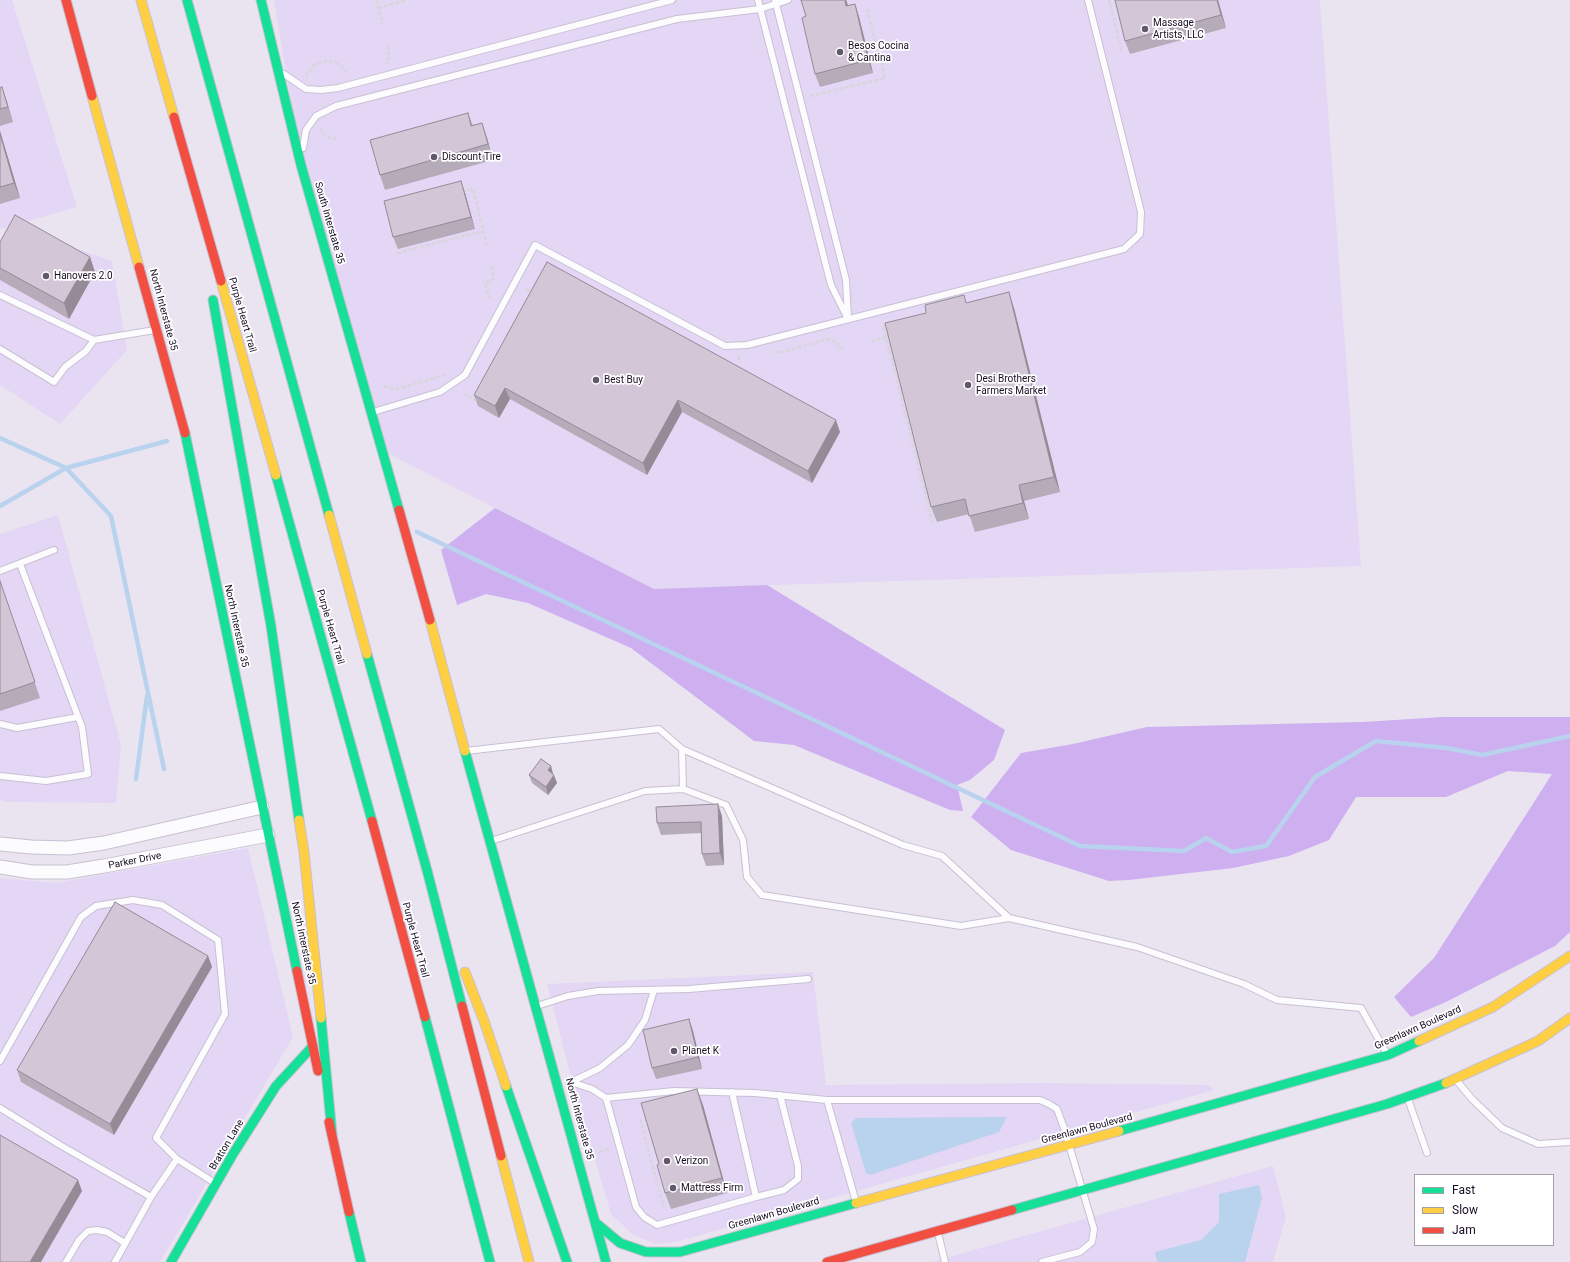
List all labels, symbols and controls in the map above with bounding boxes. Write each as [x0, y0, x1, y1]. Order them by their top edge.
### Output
place label: Massage Artists, LLC [1153, 17, 1204, 40]
marker: Massage Artists, LLC [1140, 24, 1150, 34]
place label: Besos Cocina & Cantina [848, 40, 909, 64]
marker: Besos Cocina & Cantina [835, 47, 845, 57]
place label: Discount Tire [442, 151, 501, 163]
marker: Discount Tire [429, 152, 439, 162]
street label: South Interstate 35 [312, 181, 346, 265]
street label: North Interstate 35 [146, 268, 180, 352]
place label: Hanovers 2.0 [54, 270, 113, 282]
marker: Hanovers 2.0 [41, 271, 51, 281]
street label: Purple Heart Trail [226, 276, 258, 354]
place label: Desi Brothers Farmers Market [976, 373, 1046, 396]
place label: Best Buy [604, 374, 643, 386]
marker: Best Buy [591, 375, 601, 385]
marker: Desi Brothers Farmers Market [963, 380, 973, 390]
street label: North Interstate 35 [221, 584, 251, 668]
street label: Purple Heart Trail [314, 588, 346, 666]
street label: Parker Drive [108, 850, 162, 872]
street label: North Interstate 35 [288, 901, 318, 985]
street label: Purple Heart Trail [399, 901, 431, 979]
street label: Greenlawn Boulevard [1373, 1003, 1463, 1053]
place label: Planet K [682, 1045, 719, 1057]
marker: Planet K [669, 1046, 679, 1056]
street label: North Interstate 35 [562, 1077, 596, 1161]
street label: Greenlawn Boulevard [1040, 1111, 1134, 1147]
street label: Bratton Lane [207, 1118, 247, 1172]
place label: Verizon [675, 1155, 708, 1167]
marker: Verizon [662, 1156, 672, 1166]
legend [1414, 1174, 1554, 1246]
place label: Mattress Firm [681, 1182, 743, 1194]
marker: Mattress Firm [668, 1183, 678, 1193]
text: Fast [1452, 1183, 1475, 1197]
street label: Greenlawn Boulevard [727, 1195, 821, 1233]
text: Slow [1452, 1203, 1478, 1217]
text: Jam [1452, 1223, 1476, 1237]

